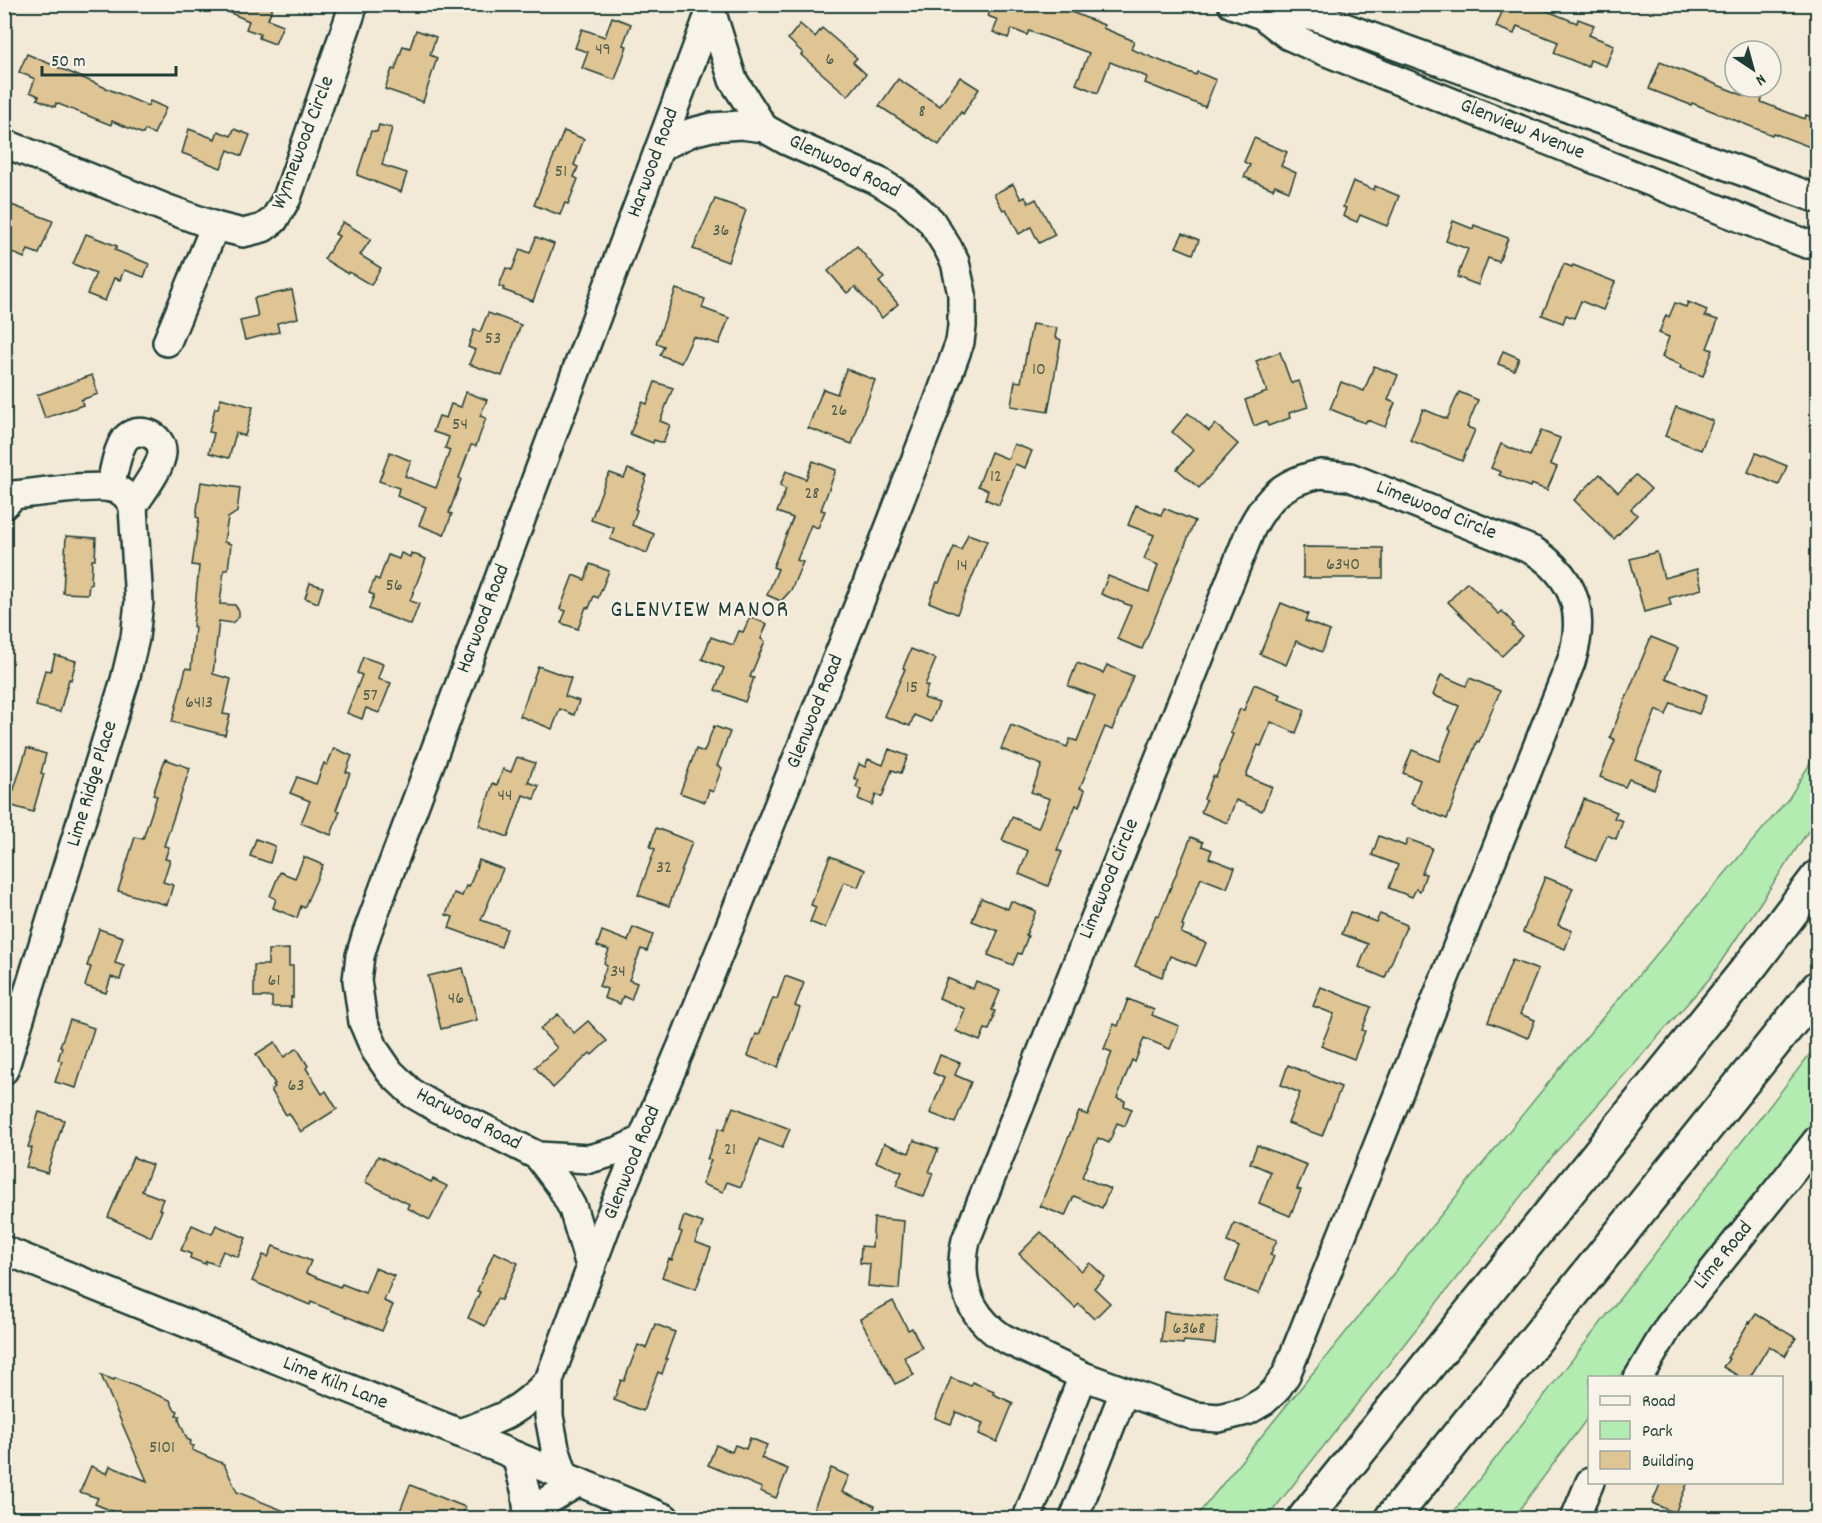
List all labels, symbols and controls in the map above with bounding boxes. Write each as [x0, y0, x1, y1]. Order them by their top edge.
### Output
house number: 49 [595, 38, 611, 63]
scale bar [42, 39, 176, 77]
north arrow [1723, 39, 1783, 99]
house number: 6 [826, 48, 834, 73]
text: 50 m [51, 50, 86, 75]
text: N [1750, 67, 1770, 91]
street label: Wynnewood Circle [265, 72, 343, 214]
street label: Glenview Avenue [1455, 91, 1589, 169]
house number: 8 [918, 100, 926, 125]
street label: Harwood Road [620, 104, 688, 222]
street label: Glenwood Road [783, 127, 905, 207]
house number: 51 [555, 160, 567, 185]
house number: 36 [713, 219, 729, 244]
house number: 53 [485, 327, 501, 352]
house number: 10 [1032, 358, 1046, 383]
house number: 26 [831, 399, 847, 424]
house number: 54 [452, 413, 468, 438]
house number: 12 [990, 465, 1002, 490]
street label: Limewood Circle [1371, 473, 1501, 549]
house number: 28 [804, 482, 820, 507]
house number: 6340 [1326, 553, 1360, 578]
house number: 14 [956, 554, 968, 579]
street label: Harwood Road [449, 560, 519, 678]
house number: 56 [385, 574, 403, 599]
district label: GLENVIEW MANOR [610, 594, 790, 628]
street label: Glenwood Road [779, 650, 853, 774]
house number: 15 [906, 676, 918, 701]
house number: 57 [362, 684, 378, 709]
house number: 6413 [185, 691, 213, 716]
street label: Lime Ridge Place [60, 717, 126, 851]
house number: 44 [498, 784, 512, 809]
street label: Limewood Circle [1072, 814, 1148, 944]
house number: 32 [656, 856, 672, 881]
house number: 34 [610, 960, 626, 985]
house number: 61 [268, 969, 280, 994]
house number: 46 [448, 987, 464, 1012]
house number: 63 [288, 1074, 304, 1099]
street label: Harwood Road [410, 1081, 526, 1159]
street label: Glenwood Road [596, 1101, 670, 1225]
house number: 21 [724, 1138, 736, 1163]
street label: Lime Road [1687, 1215, 1761, 1297]
house number: 6368 [1173, 1317, 1205, 1342]
street label: Lime Kiln Lane [278, 1349, 392, 1419]
legend [1588, 1376, 1783, 1484]
text: Road [1642, 1390, 1676, 1415]
text: Park [1642, 1420, 1673, 1445]
house number: 5101 [149, 1436, 175, 1461]
text: Building [1642, 1450, 1694, 1475]

